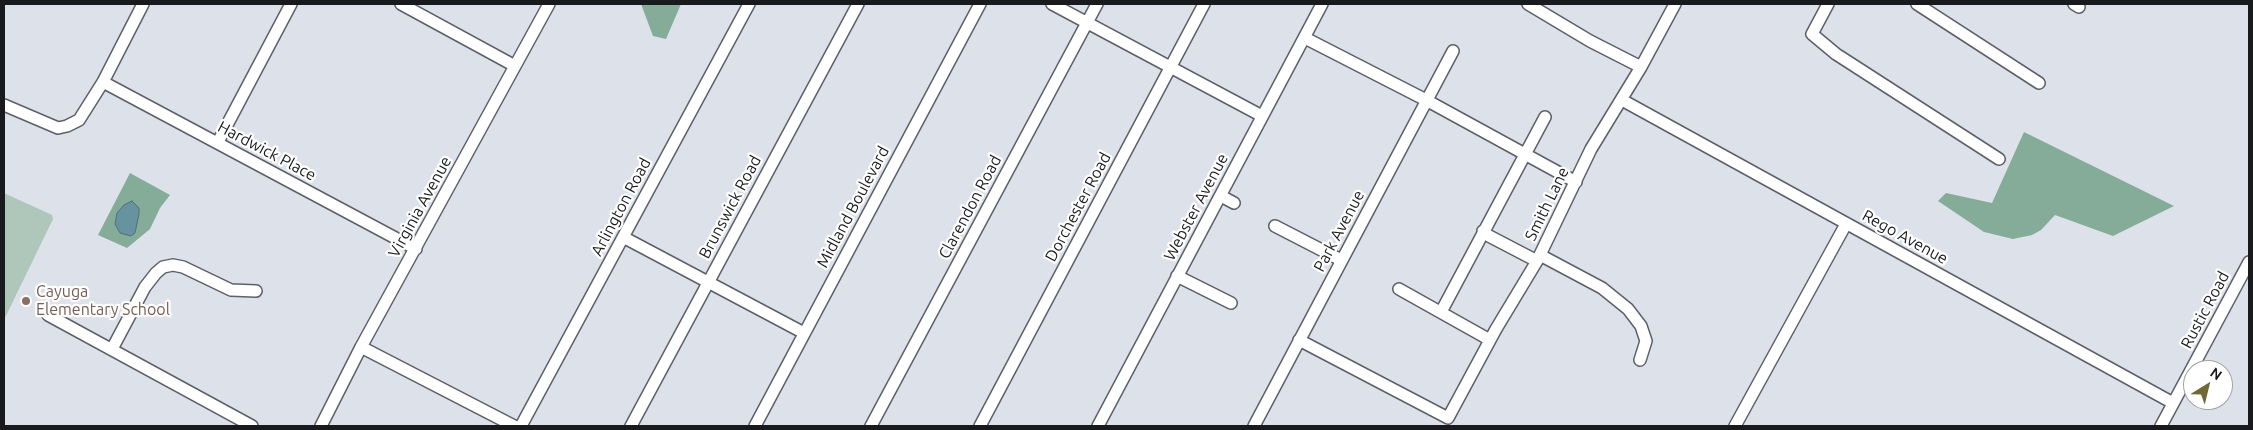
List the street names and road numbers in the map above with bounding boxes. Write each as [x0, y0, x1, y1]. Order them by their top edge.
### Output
street label: Hardwick Place [215, 117, 319, 185]
street label: Midland Boulevard [813, 143, 893, 271]
street label: Dorchester Road [1041, 149, 1115, 265]
street label: Webster Avenue [1160, 150, 1232, 264]
street label: Brunswick Road [695, 152, 765, 262]
street label: Clarendon Road [935, 152, 1005, 262]
street label: Virginia Avenue [384, 153, 456, 261]
street label: Arlington Road [587, 155, 655, 259]
street label: Smith Lane [1521, 164, 1573, 244]
street label: Park Avenue [1310, 187, 1368, 275]
street label: Rego Avenue [1859, 206, 1951, 268]
street label: Rustic Road [2177, 268, 2233, 352]

